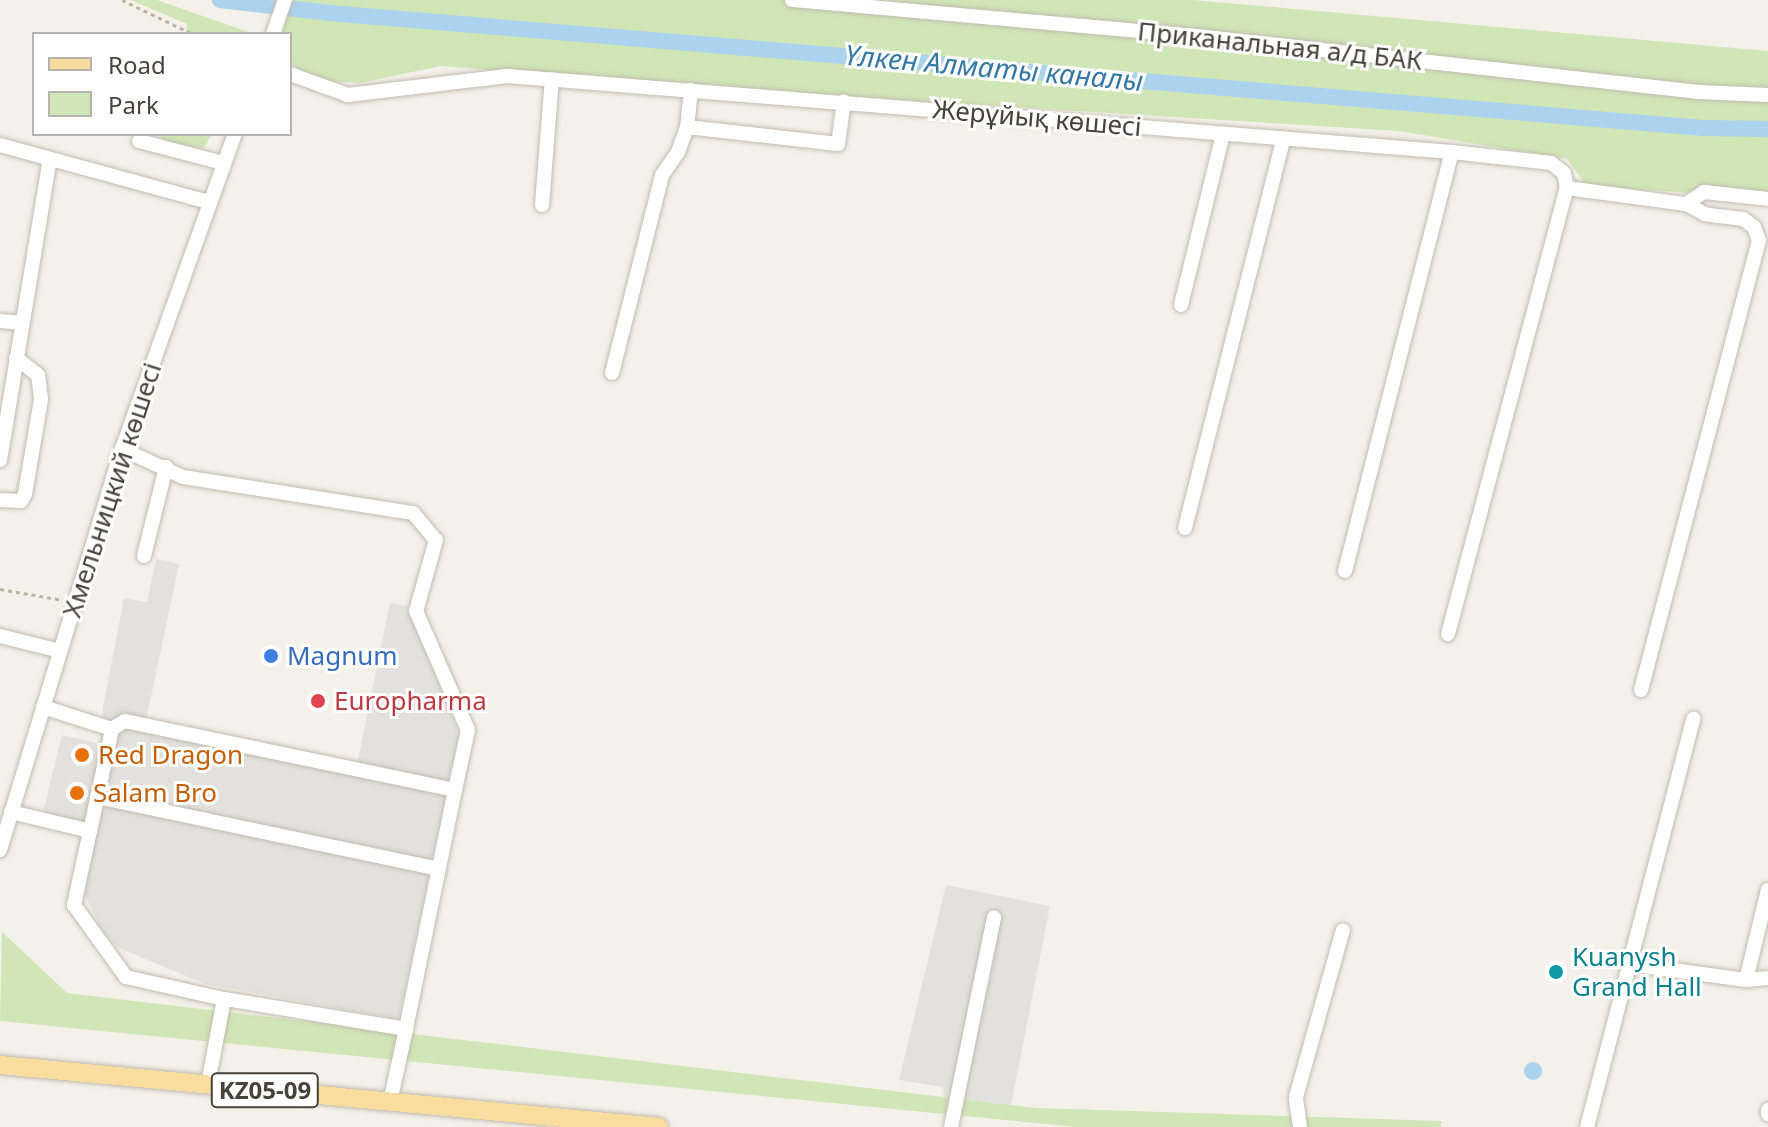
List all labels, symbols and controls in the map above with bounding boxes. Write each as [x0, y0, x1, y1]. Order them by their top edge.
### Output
street label: Приканальная а/д БАК [1136, 16, 1424, 76]
legend [32, 32, 292, 136]
water label: Үлкен Алматы каналы [843, 37, 1145, 97]
text: Road [108, 48, 166, 81]
text: Park [108, 88, 159, 121]
street label: Жерұйық көшесі [931, 93, 1143, 143]
street label: Хмельницкий көшесі [56, 359, 168, 621]
place label: Magnum [287, 640, 398, 672]
marker: Magnum [262, 647, 280, 665]
place label: Europharma [334, 685, 487, 717]
marker: Europharma [309, 692, 327, 710]
place label: Red Dragon [98, 739, 243, 771]
marker: Red Dragon [73, 746, 91, 764]
place label: Salam Bro [93, 777, 217, 809]
marker: Salam Bro [68, 784, 86, 802]
place label: Kuanysh Grand Hall [1572, 941, 1702, 1002]
marker: Kuanysh Grand Hall [1547, 963, 1565, 981]
road number: KZ05-09 [209, 1070, 321, 1110]

